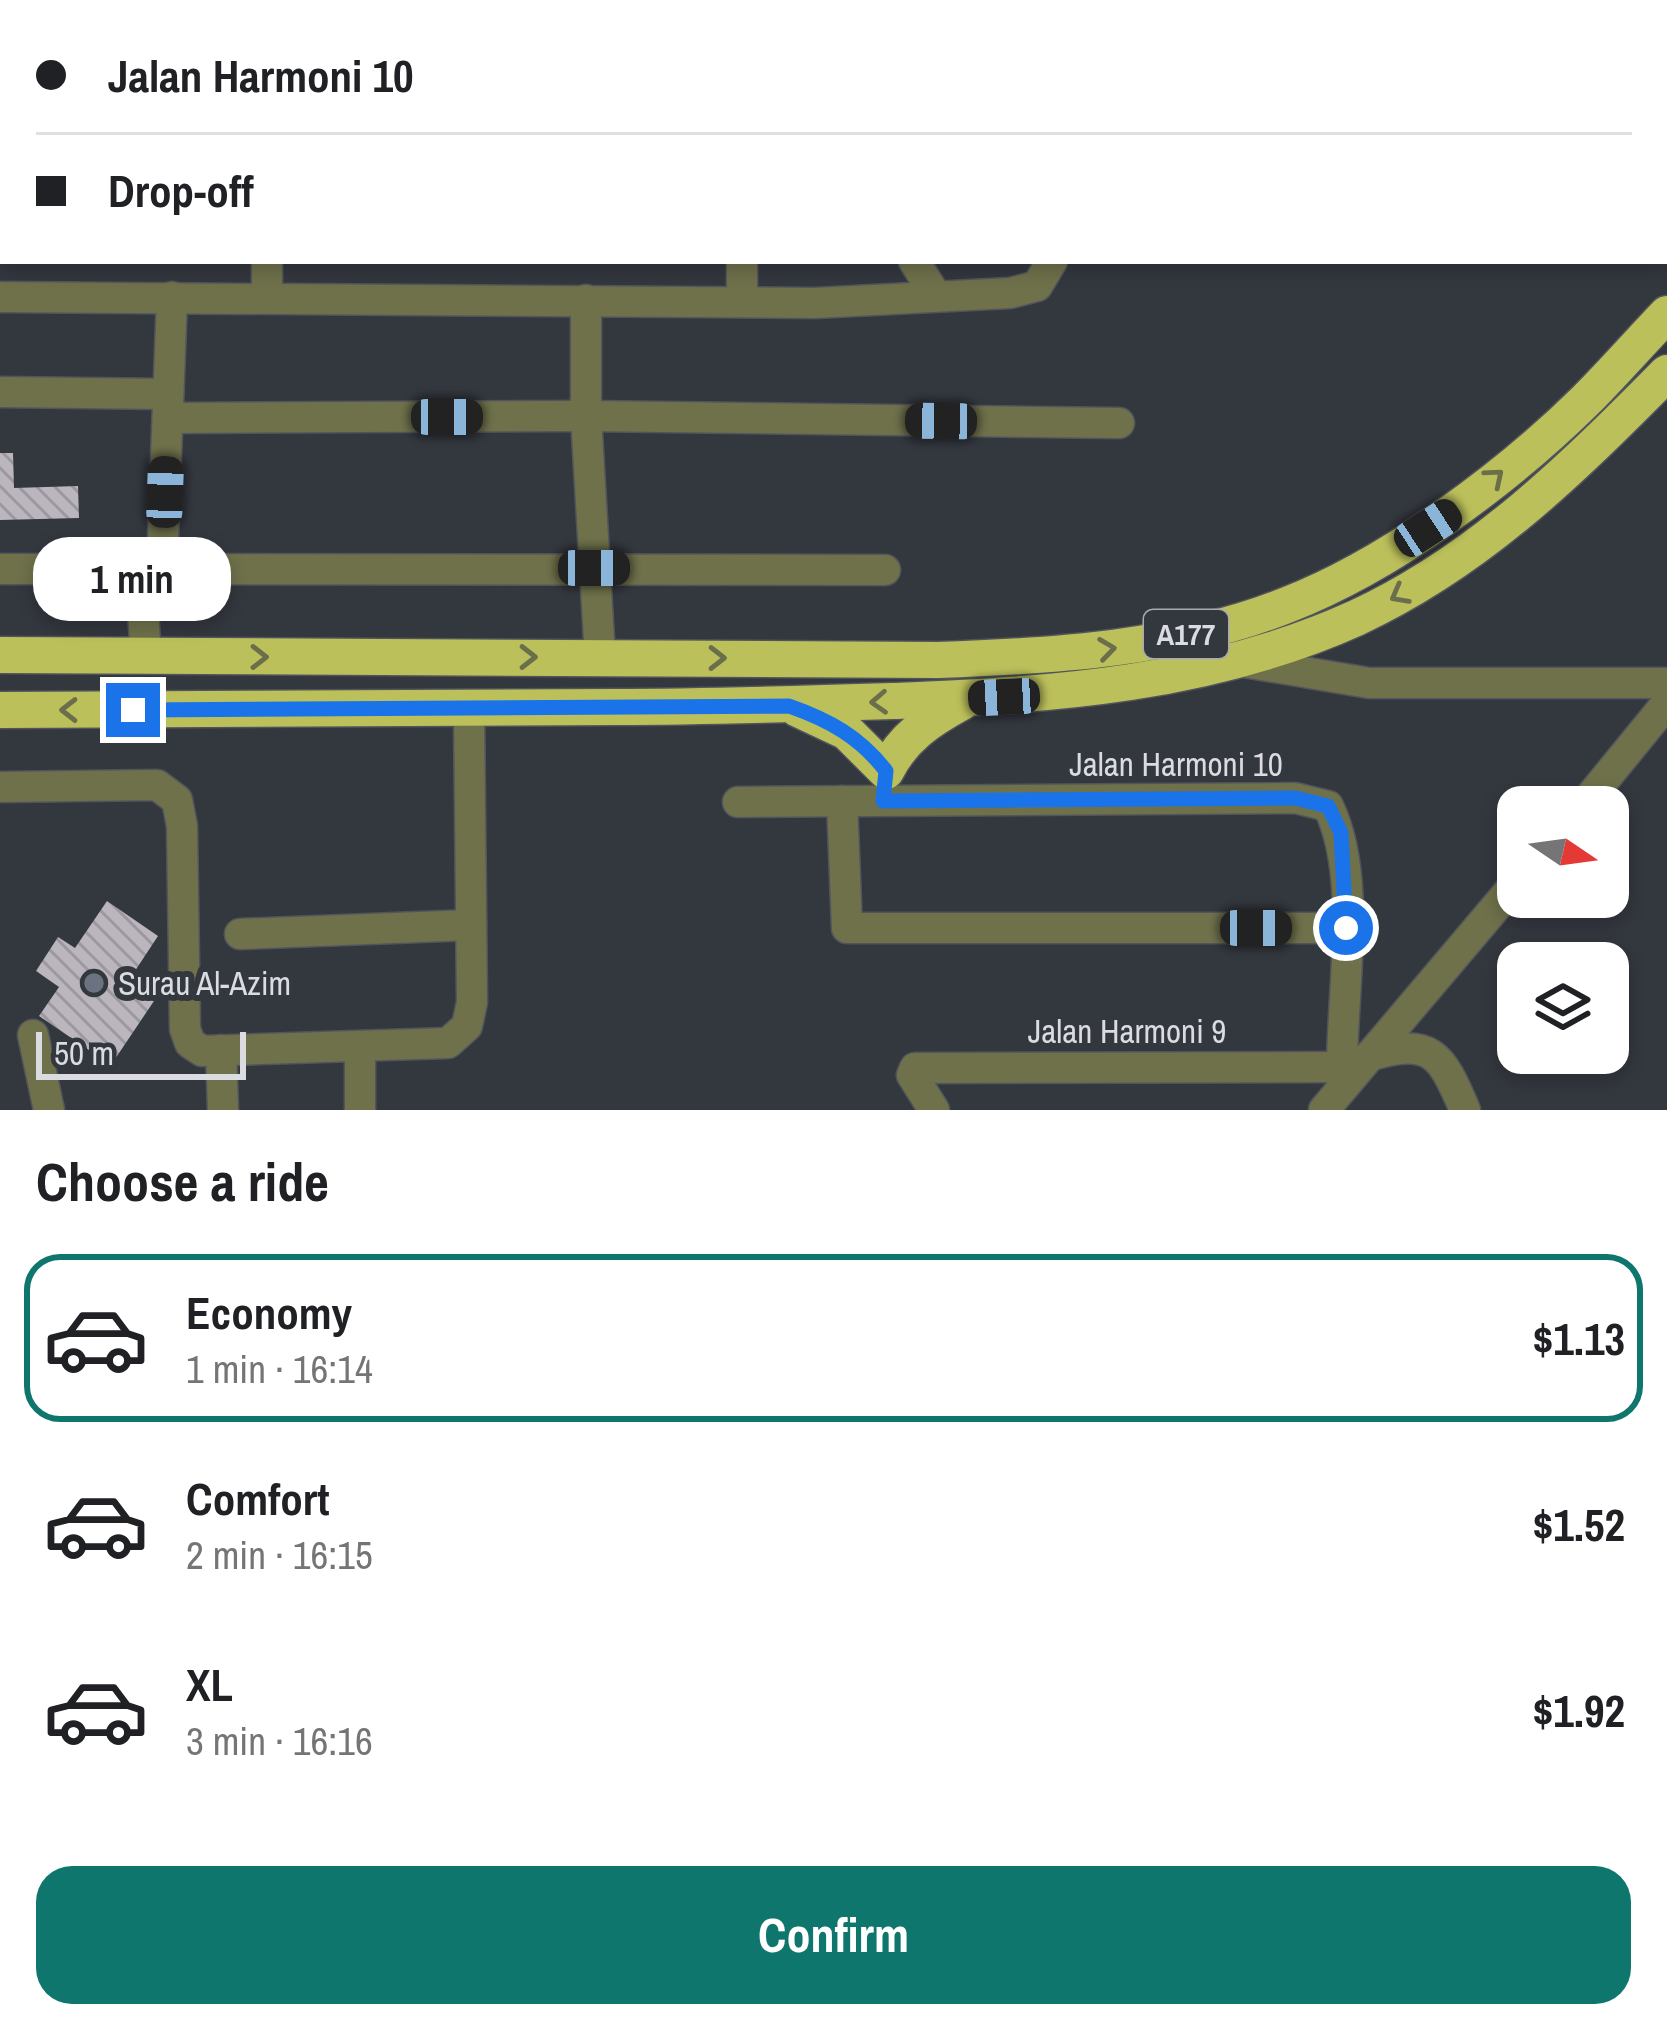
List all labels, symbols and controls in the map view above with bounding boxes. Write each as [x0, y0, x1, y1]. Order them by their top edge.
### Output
text: Jalan Harmoni 10 [108, 45, 414, 106]
text: Drop-off [108, 160, 254, 221]
car [411, 399, 483, 435]
car [905, 402, 977, 440]
car [146, 455, 184, 529]
one-way arrow [1482, 469, 1504, 491]
car [1388, 493, 1468, 563]
callout: 1 min [34, 536, 232, 620]
car [558, 550, 630, 586]
text: 1 min [90, 553, 174, 605]
one-way arrow [1390, 580, 1411, 603]
road number: A177 [1144, 610, 1228, 658]
one-way arrow [1097, 637, 1116, 663]
one-way arrow [251, 644, 269, 670]
one-way arrow [520, 644, 538, 670]
one-way arrow [709, 645, 727, 671]
car [967, 677, 1041, 717]
route end [106, 683, 160, 737]
one-way arrow [869, 689, 888, 715]
one-way arrow [59, 697, 77, 723]
street label: Jalan Harmoni 10 [1069, 742, 1283, 786]
north arrow [1497, 786, 1629, 918]
map controls [1497, 786, 1629, 1074]
route start [1319, 901, 1373, 955]
car [1220, 910, 1292, 946]
button: layers [1497, 942, 1629, 1074]
place label: Surau Al-Azim [118, 961, 291, 1005]
marker: Surau Al-Azim [81, 970, 107, 996]
street label: Jalan Harmoni 9 [1028, 1009, 1226, 1053]
scale bar [36, 1026, 246, 1079]
text: 50 m [54, 1031, 114, 1075]
text: Choose a ride [36, 1145, 329, 1218]
text: Economy [186, 1282, 352, 1343]
icon: car [42, 1284, 150, 1392]
text: $1.13 [1533, 1308, 1625, 1369]
text: 1 min · 16:14 [186, 1343, 373, 1395]
text: Comfort [186, 1468, 329, 1529]
icon: car [42, 1470, 150, 1578]
text: $1.52 [1533, 1494, 1625, 1555]
text: 2 min · 16:15 [186, 1529, 373, 1581]
text: XL [186, 1654, 233, 1715]
icon: car [42, 1656, 150, 1764]
text: $1.92 [1533, 1680, 1625, 1741]
text: 3 min · 16:16 [186, 1715, 373, 1767]
button: Confirm [36, 1866, 1631, 2004]

